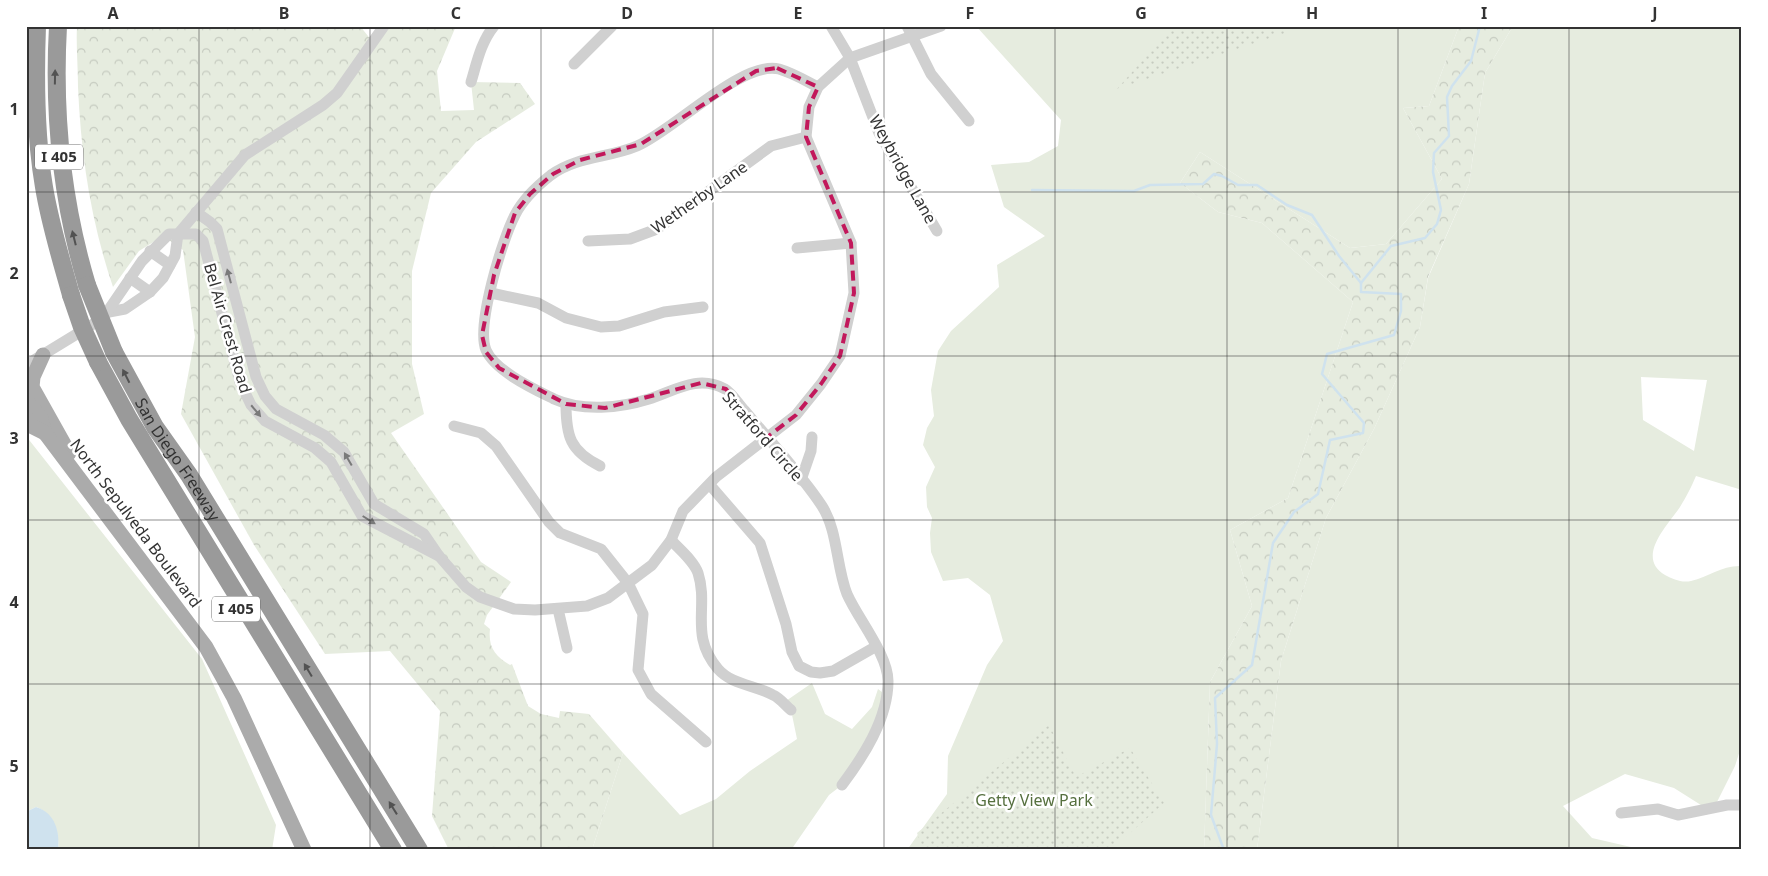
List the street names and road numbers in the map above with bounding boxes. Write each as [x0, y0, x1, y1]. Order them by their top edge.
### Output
street label: Weybridge Lane [864, 111, 942, 227]
road number: I 405 [35, 144, 83, 170]
street label: Wetherby Lane [646, 156, 752, 238]
street label: Bel Air Crest Road [199, 260, 257, 396]
street label: Stratford Circle [718, 386, 808, 486]
street label: San Diego Freeway [130, 394, 226, 526]
street label: North Sepulveda Boulevard [65, 434, 207, 612]
road number: I 405 [212, 596, 260, 622]

